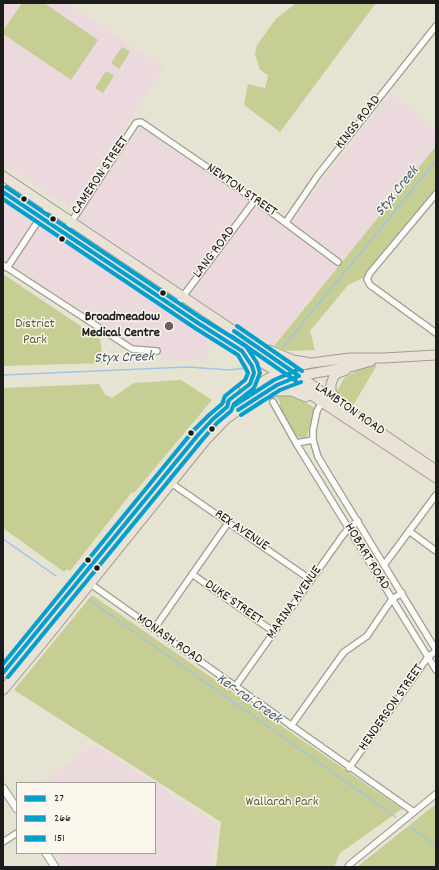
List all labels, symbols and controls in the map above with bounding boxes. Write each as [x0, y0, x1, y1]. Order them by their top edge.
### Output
street label: KINGS ROAD [333, 93, 385, 153]
street label: CAMERON STREET [69, 134, 133, 218]
street label: NEWTON STREET [203, 161, 279, 221]
water label: Styx Creek [372, 163, 424, 221]
unlabelled marker [19, 194, 29, 204]
unlabelled marker [48, 214, 58, 224]
street label: LANG ROAD [190, 224, 240, 282]
unlabelled marker [57, 234, 67, 244]
unlabelled marker [158, 288, 168, 298]
place label: Broadmeadow Medical Centre [82, 310, 160, 342]
park label: District Park [15, 317, 55, 350]
marker: Broadmeadow Medical Centre [163, 320, 175, 332]
water label: Styx Creek [94, 349, 154, 369]
street label: LAMBTON ROAD [311, 380, 387, 440]
unlabelled marker [207, 424, 217, 434]
unlabelled marker [186, 428, 196, 438]
street label: REX AVENUE [211, 507, 271, 555]
street label: HOBART ROAD [340, 521, 392, 593]
unlabelled marker [83, 555, 93, 565]
unlabelled marker [92, 563, 102, 573]
street label: MARINA AVENUE [264, 563, 326, 643]
street label: DUKE STREET [201, 577, 265, 629]
street label: MONASH ROAD [133, 611, 205, 669]
street label: HENDERSON STREET [356, 661, 428, 755]
water label: Ker-rai Creek [212, 671, 284, 729]
legend [16, 782, 156, 854]
text: 27 [54, 790, 64, 807]
park label: Wallarah Park [245, 795, 319, 811]
text: 266 [54, 810, 71, 827]
text: 151 [54, 830, 65, 847]

